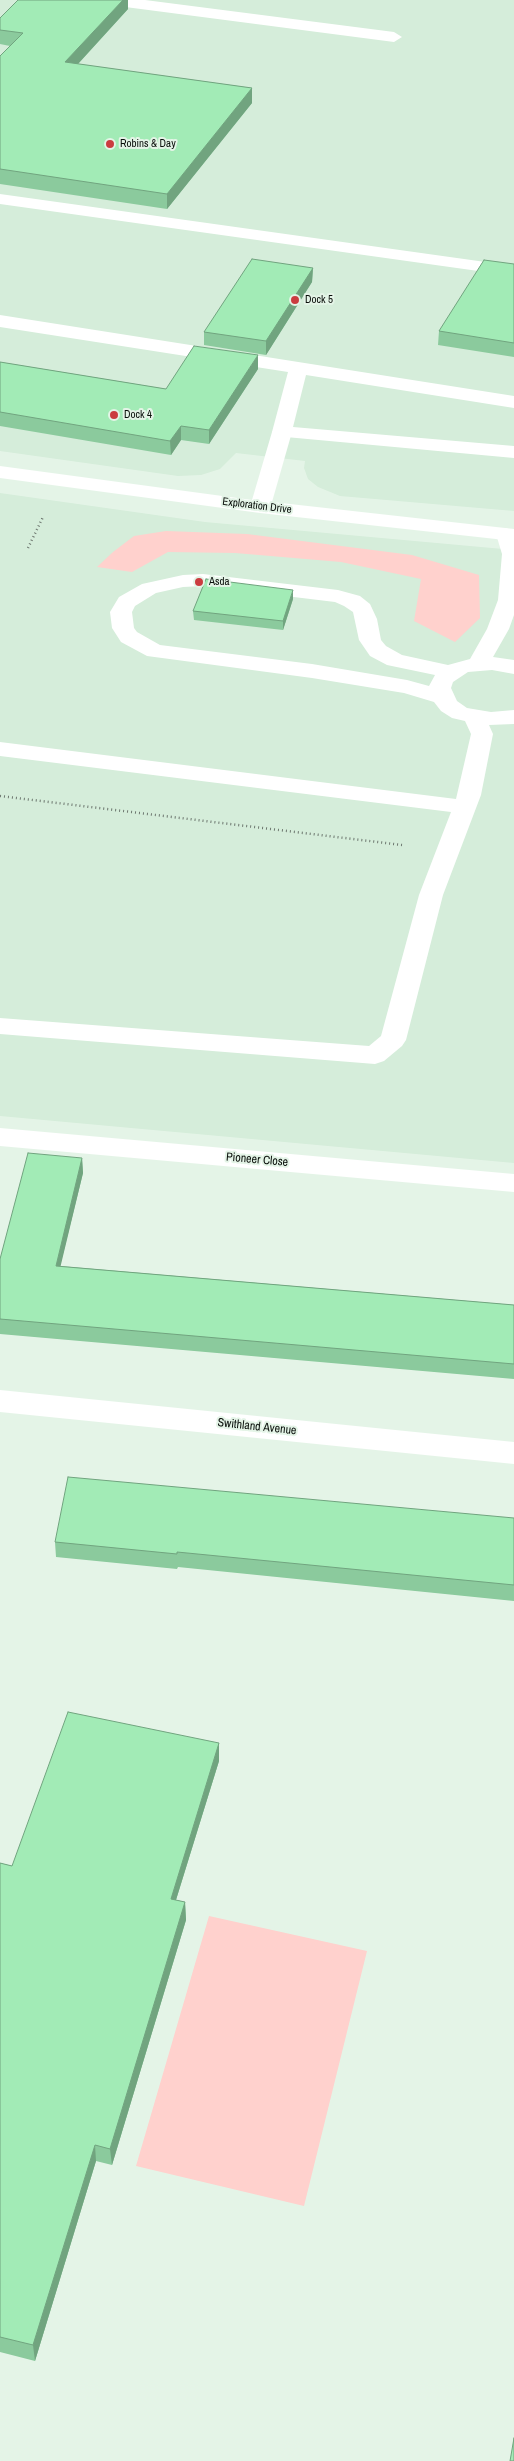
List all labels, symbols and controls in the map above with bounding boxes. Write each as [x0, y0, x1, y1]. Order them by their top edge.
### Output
place label: Robins & Day [120, 137, 176, 151]
marker: Robins & Day [104, 138, 116, 150]
place label: Dock 5 [305, 293, 333, 307]
marker: Dock 5 [289, 294, 301, 306]
place label: Dock 4 [124, 408, 152, 422]
marker: Dock 4 [108, 409, 120, 421]
street label: Exploration Drive [222, 495, 292, 517]
place label: Asda [209, 575, 230, 589]
marker: Asda [193, 576, 205, 588]
street label: Pioneer Close [225, 1150, 289, 1170]
street label: Swithland Avenue [217, 1416, 297, 1438]

